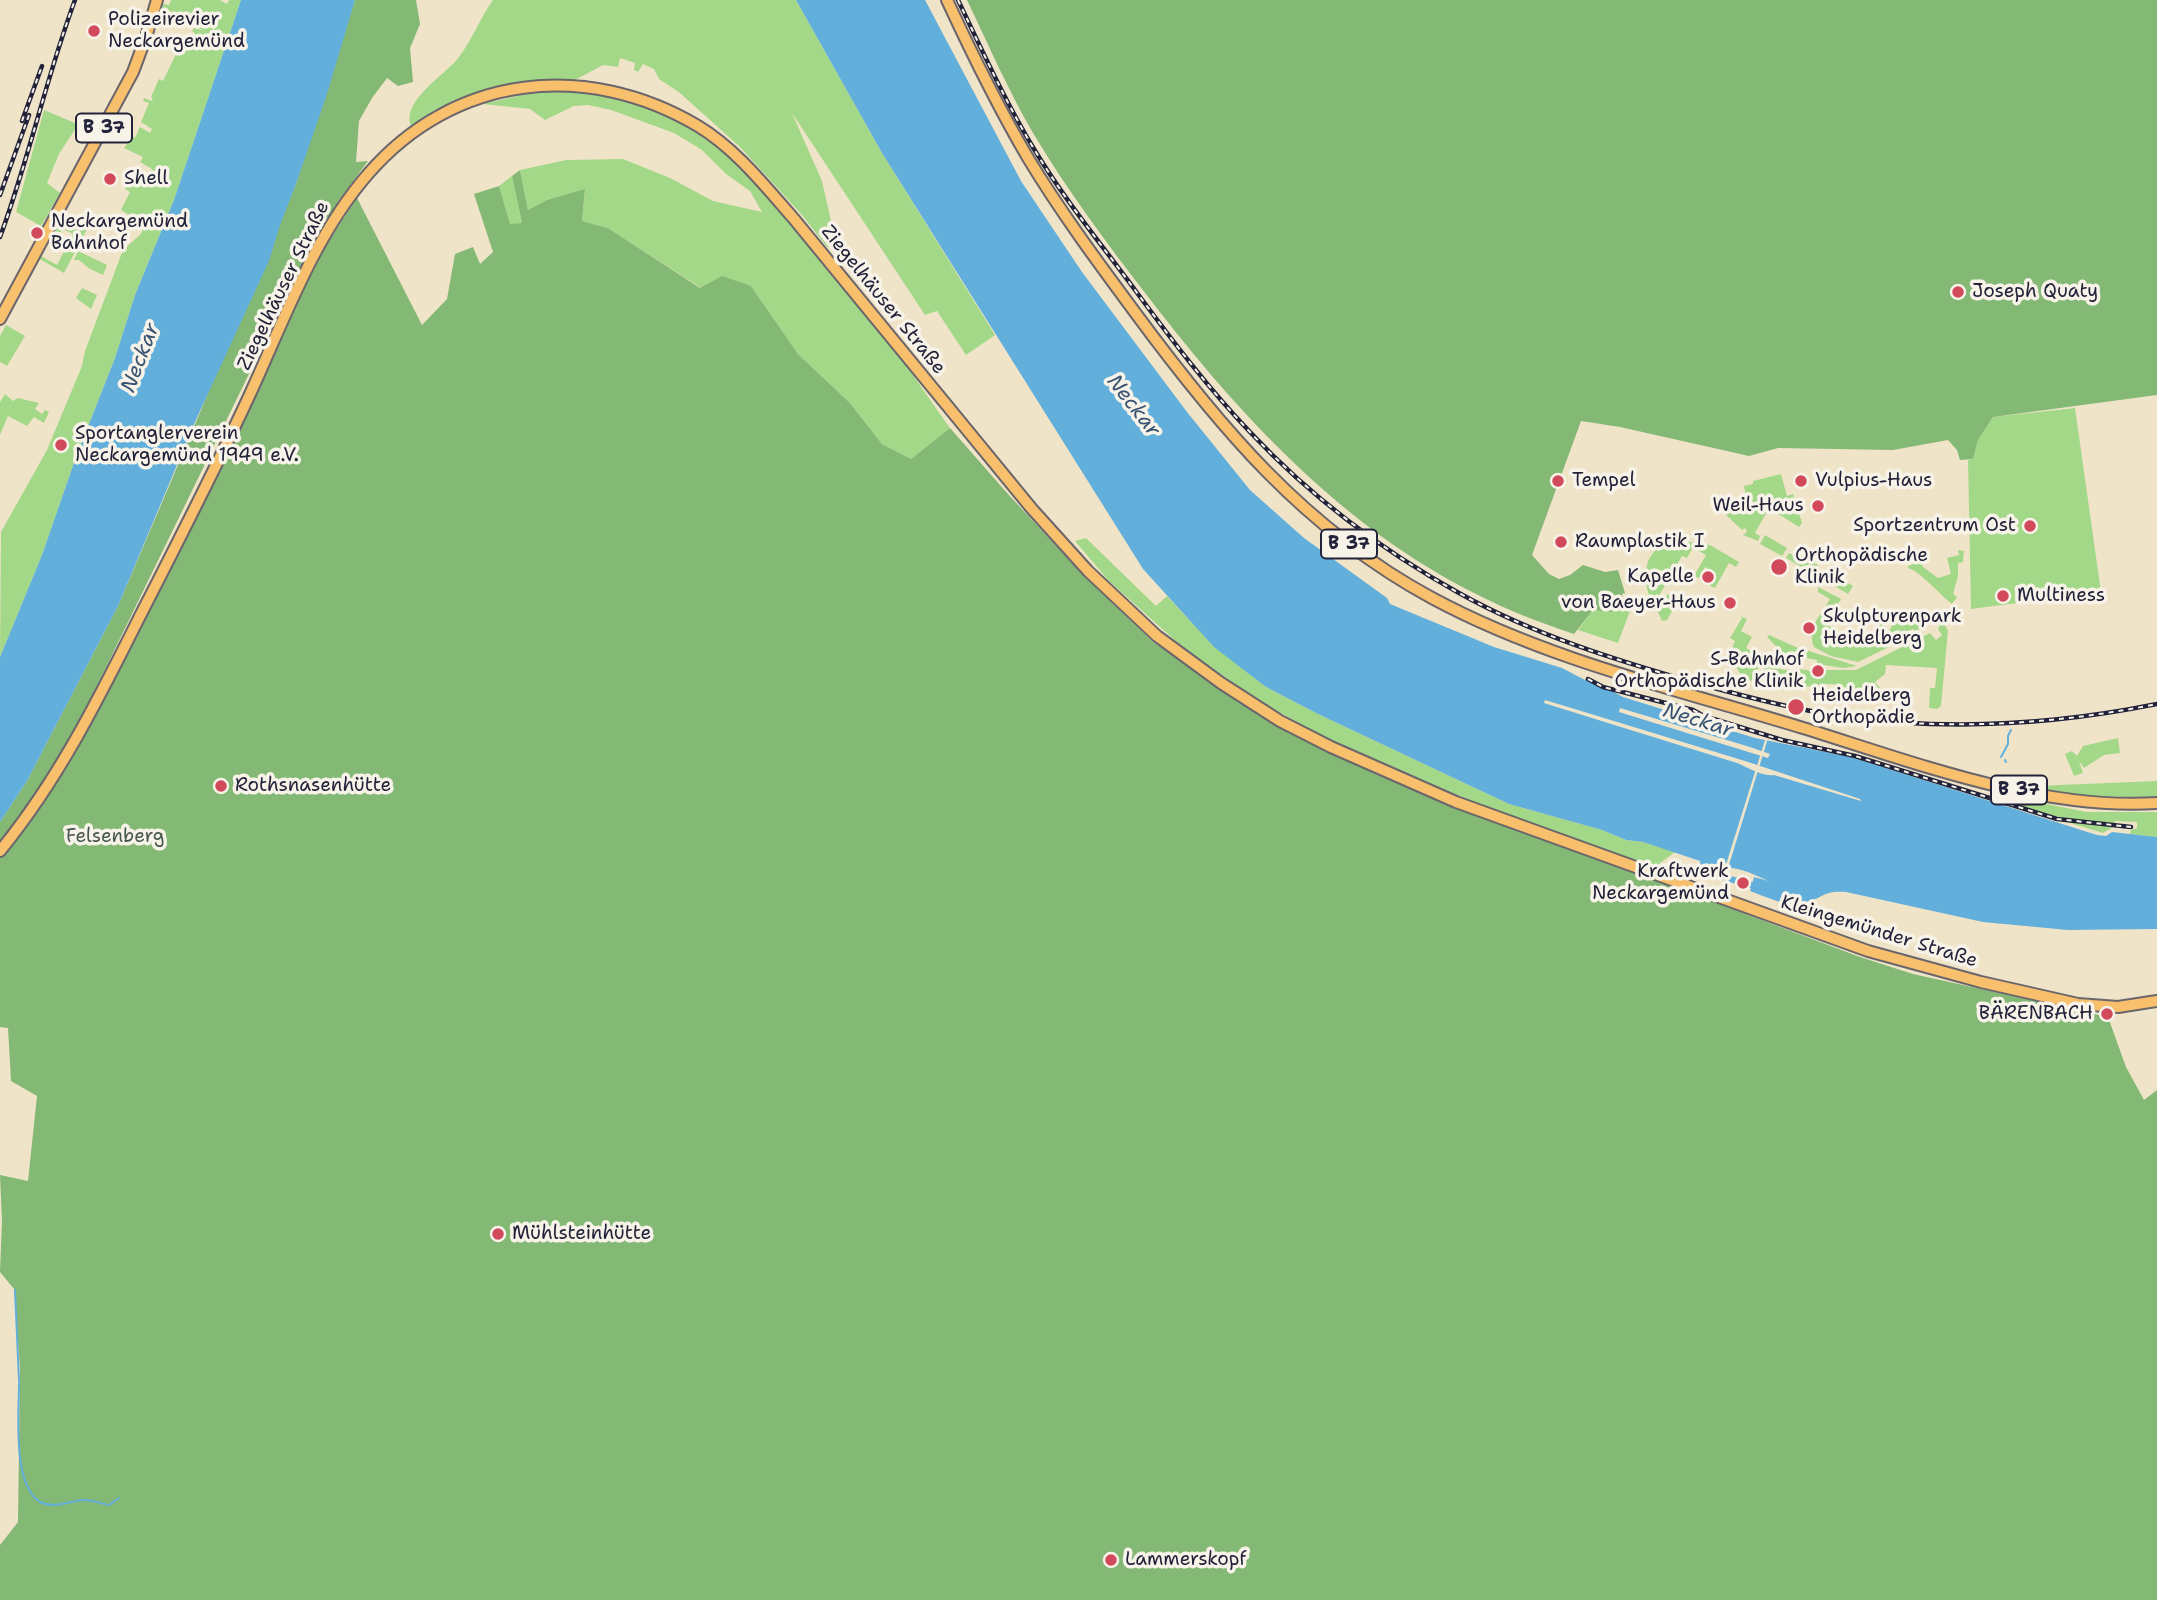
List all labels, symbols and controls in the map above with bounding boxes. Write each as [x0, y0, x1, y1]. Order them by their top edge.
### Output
place label: Polizeirevier Neckargemünd [108, 9, 245, 53]
marker: Polizeirevier Neckargemünd [86, 23, 102, 39]
road number: B 37 [76, 113, 132, 142]
place label: Shell [124, 168, 168, 190]
marker: Shell [102, 171, 118, 187]
street label: Ziegelhäuser Straße [233, 198, 335, 374]
place label: Neckargemünd Bahnhof [51, 211, 188, 255]
street label: Ziegelhäuser Straße [816, 221, 950, 379]
marker: Neckargemünd Bahnhof [29, 225, 45, 241]
place label: Joseph Quaty [1972, 281, 2098, 303]
marker: Joseph Quaty [1950, 284, 1966, 300]
water label: Neckar [116, 320, 166, 396]
water label: Neckar [1101, 370, 1165, 442]
place label: Sportanglerverein Neckargemünd 1949 e.V. [75, 423, 299, 467]
marker: Sportanglerverein Neckargemünd 1949 e.V. [53, 437, 69, 453]
place label: Tempel [1572, 470, 1635, 492]
place label: Vulpius-Haus [1815, 470, 1932, 492]
marker: Tempel [1550, 473, 1566, 489]
marker: Vulpius-Haus [1793, 473, 1809, 489]
place label: Weil-Haus [1713, 495, 1804, 517]
marker: Weil-Haus [1810, 498, 1826, 514]
place label: Sportzentrum Ost [1853, 515, 2016, 537]
marker: Sportzentrum Ost [2022, 518, 2038, 534]
road number: B 37 [1321, 530, 1377, 558]
place label: Raumplastik I [1575, 531, 1705, 553]
marker: Raumplastik I [1553, 534, 1569, 550]
place label: Orthopädische Klinik [1795, 545, 1928, 589]
marker: Orthopädische Klinik [1769, 557, 1789, 577]
place label: Kapelle [1627, 566, 1694, 588]
marker: Kapelle [1700, 569, 1716, 585]
place label: Multiness [2017, 585, 2105, 607]
marker: Multiness [1995, 588, 2011, 604]
place label: von Baeyer-Haus [1561, 592, 1716, 614]
marker: von Baeyer-Haus [1722, 595, 1738, 611]
place label: Skulpturenpark Heidelberg [1823, 606, 1962, 650]
marker: Skulpturenpark Heidelberg [1801, 620, 1817, 636]
place label: S-Bahnhof Orthopädische Klinik [1614, 649, 1804, 693]
marker: S-Bahnhof Orthopädische Klinik [1810, 663, 1826, 679]
place label: Heidelberg Orthopädie [1812, 685, 1915, 729]
marker: Heidelberg Orthopädie [1786, 697, 1806, 717]
water label: Neckar [1660, 698, 1736, 744]
place label: Rothsnasenhütte [235, 775, 391, 797]
road number: B 37 [1991, 776, 2047, 804]
marker: Rothsnasenhütte [213, 778, 229, 794]
park label: Felsenberg [66, 826, 164, 848]
place label: Kraftwerk Neckargemünd [1592, 861, 1729, 905]
marker: Kraftwerk Neckargemünd [1735, 875, 1751, 891]
street label: Kleingemünder Straße [1778, 891, 1980, 973]
place label: BÄRENBACH [1979, 1003, 2093, 1025]
marker: BÄRENBACH [2099, 1006, 2115, 1022]
place label: Mühlsteinhütte [512, 1223, 651, 1245]
marker: Mühlsteinhütte [490, 1226, 506, 1242]
place label: Lammerskopf [1125, 1549, 1246, 1571]
marker: Lammerskopf [1103, 1552, 1119, 1568]

